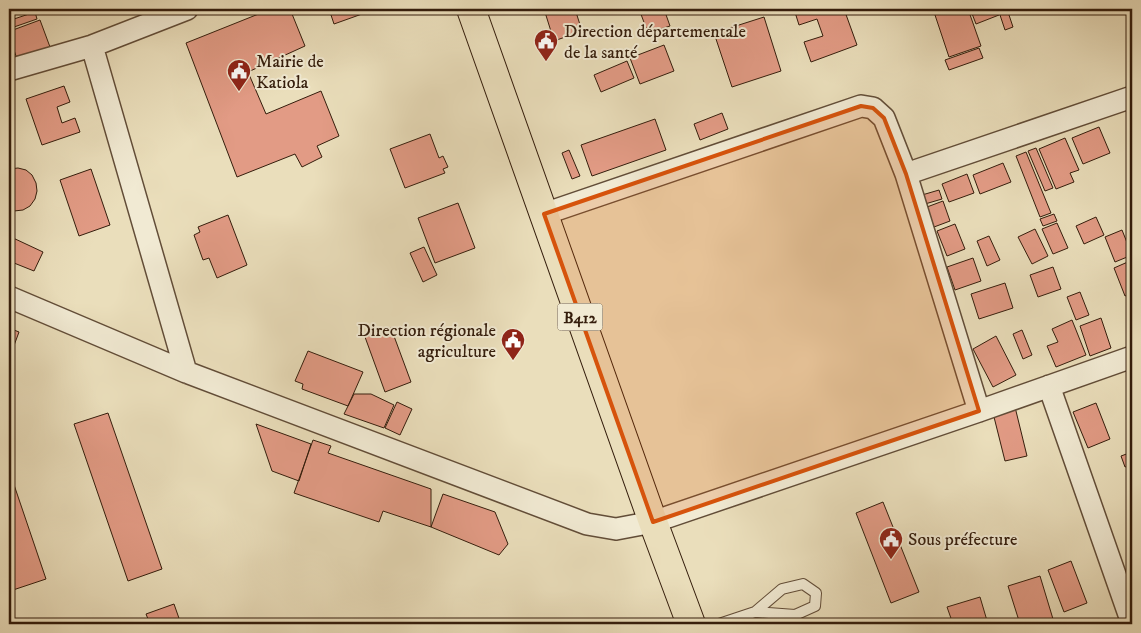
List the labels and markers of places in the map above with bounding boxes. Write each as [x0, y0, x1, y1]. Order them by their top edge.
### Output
place label: Direction départementale de la santé [564, 21, 746, 64]
public building icon: Direction départementale de la santé [533, 28, 559, 62]
place label: Mairie de Katiola [256, 51, 324, 94]
public building icon: Mairie de Katiola [226, 58, 252, 92]
place label: Direction régionale agriculture [357, 320, 496, 363]
public building icon: Direction régionale agriculture [500, 327, 526, 361]
public building icon: Sous préfecture [878, 526, 904, 560]
place label: Sous préfecture [908, 529, 1017, 551]

